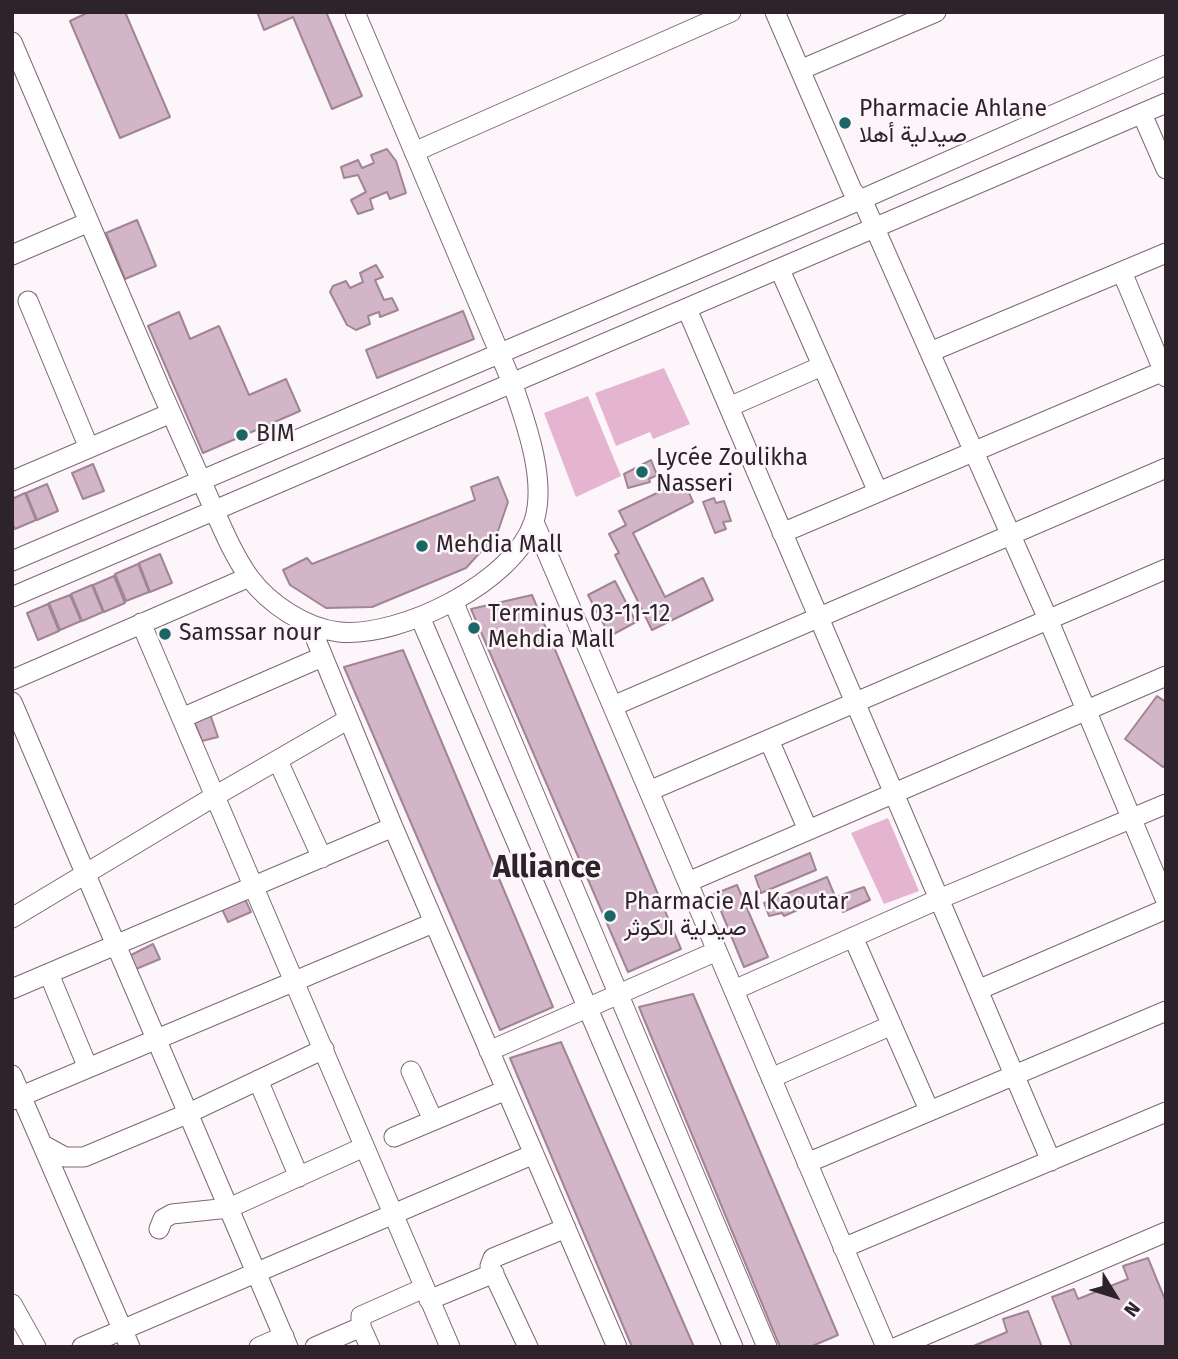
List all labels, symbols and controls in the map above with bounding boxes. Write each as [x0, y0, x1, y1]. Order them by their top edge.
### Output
place label: Pharmacie Ahlane صيدلية أهلا [859, 96, 1047, 150]
marker: Pharmacie Ahlane صيدلية أهلا [837, 115, 853, 131]
place label: BIM [256, 421, 295, 449]
marker: BIM [234, 427, 250, 443]
place label: Lycée Zoulikha Nasseri [656, 445, 808, 499]
marker: Lycée Zoulikha Nasseri [634, 464, 650, 480]
place label: Mehdia Mall [436, 532, 562, 560]
marker: Mehdia Mall [414, 538, 430, 554]
place label: Terminus 03-11-12 Mehdia Mall [488, 601, 670, 655]
place label: Samssar nour [179, 620, 321, 648]
marker: Terminus 03-11-12 Mehdia Mall [466, 620, 482, 636]
marker: Samssar nour [157, 626, 173, 642]
district label: Alliance [493, 851, 601, 887]
place label: Pharmacie Al Kaoutar صيدلية الكوثر [624, 889, 848, 943]
marker: Pharmacie Al Kaoutar صيدلية الكوثر [602, 908, 618, 924]
north arrow [1080, 1261, 1150, 1331]
text: N [1119, 1297, 1145, 1321]

